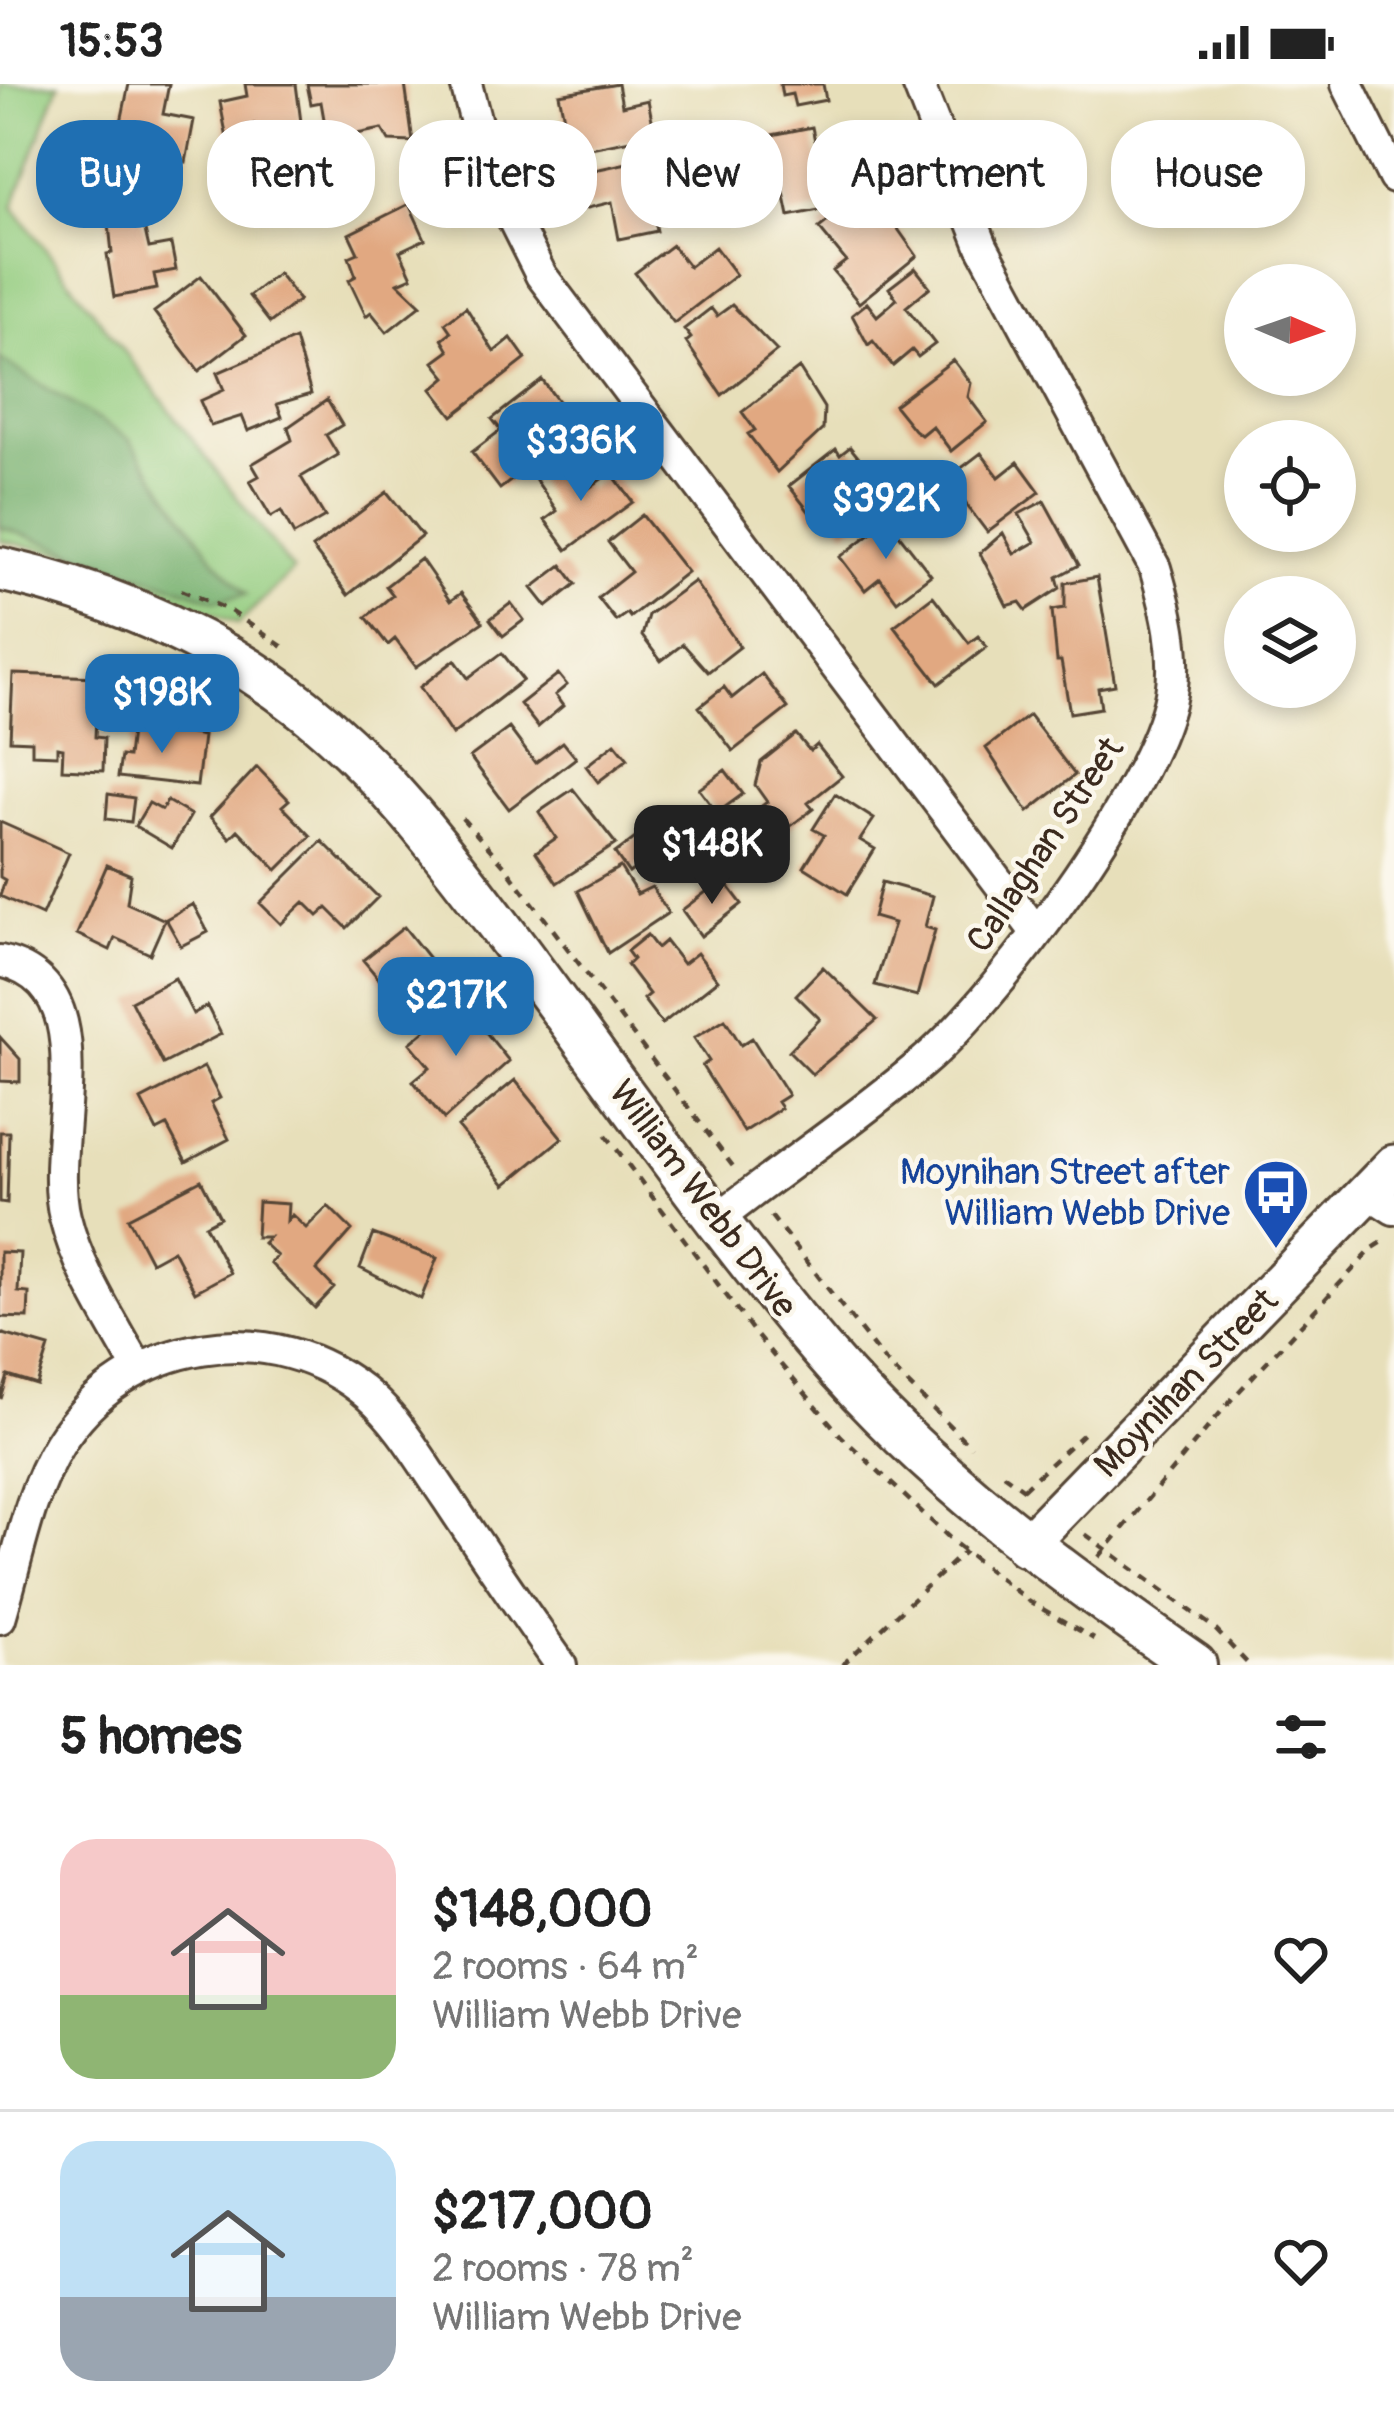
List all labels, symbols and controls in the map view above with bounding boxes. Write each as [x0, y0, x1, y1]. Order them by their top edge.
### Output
text: 15:53 [60, 14, 164, 70]
chip: Buy [36, 120, 183, 228]
chip: Rent [207, 120, 375, 228]
chip: Filters [399, 120, 597, 228]
chip: New [621, 120, 783, 228]
chip: Apartment [807, 120, 1087, 228]
chip: House [1111, 120, 1305, 228]
north arrow [1224, 264, 1356, 396]
map controls [1224, 264, 1356, 708]
pin: $336K [497, 402, 665, 504]
text: $336K [526, 416, 636, 465]
button: locate [1224, 420, 1356, 552]
pin: $392K [802, 460, 970, 562]
text: $392K [832, 474, 940, 523]
button: layers [1224, 576, 1356, 708]
pin: $198K [78, 654, 246, 756]
text: $198K [112, 668, 212, 717]
street label: Callaghan Street [957, 728, 1134, 961]
pin: $148K [628, 805, 796, 907]
text: $148K [661, 819, 763, 868]
pin: $217K [372, 957, 540, 1059]
text: $217K [405, 971, 507, 1020]
street label: William Webb Drive [599, 1071, 807, 1327]
place label: Moynihan Street after William Webb Drive [900, 1150, 1230, 1236]
bus stop icon: Moynihan Street after William Webb Drive [1241, 1157, 1311, 1251]
street label: Moynihan Street [1085, 1279, 1288, 1487]
icon: filters [1268, 1704, 1334, 1770]
text: 5 homes [60, 1705, 242, 1769]
text: $148,000 [432, 1878, 652, 1942]
icon: home [156, 1887, 300, 2031]
icon: heart [1268, 1926, 1334, 1992]
text: 2 rooms · 64 m² [432, 1942, 699, 1991]
text: William Webb Drive [432, 1991, 742, 2040]
text: $217,000 [432, 2180, 653, 2244]
icon: home [156, 2189, 300, 2333]
icon: heart [1268, 2228, 1334, 2294]
text: 2 rooms · 78 m² [432, 2244, 694, 2293]
text: William Webb Drive [432, 2293, 742, 2342]

